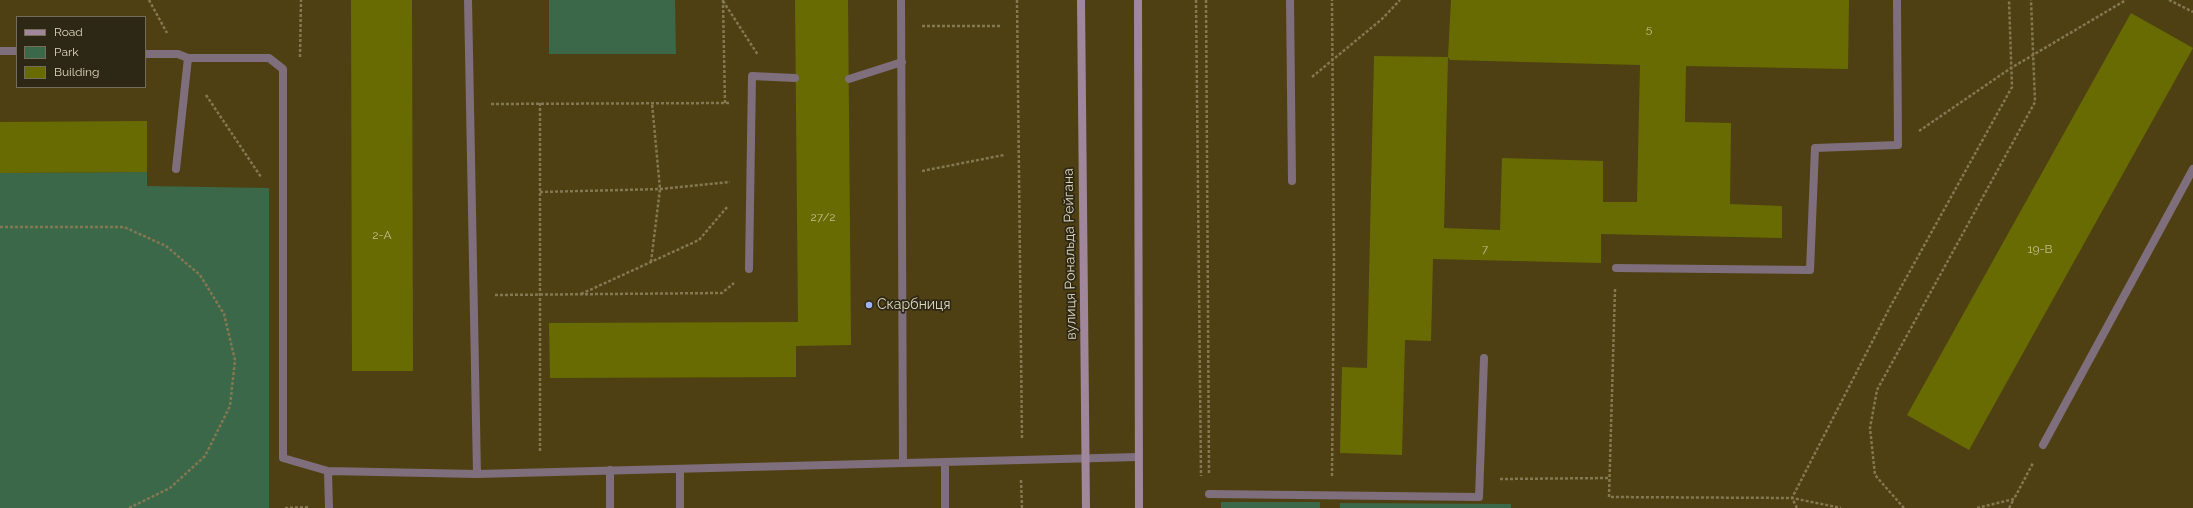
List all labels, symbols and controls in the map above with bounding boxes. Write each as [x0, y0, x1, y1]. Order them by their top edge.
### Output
legend [16, 16, 146, 88]
house number: 5 [1646, 22, 1652, 36]
text: Road [54, 25, 83, 39]
text: Park [54, 45, 79, 59]
text: Building [54, 65, 100, 79]
street label: вулиця Рональда Рейгана [1060, 168, 1080, 340]
house number: 27/2 [810, 210, 836, 224]
house number: 2-А [372, 228, 392, 242]
house number: 7 [1482, 242, 1488, 256]
house number: 19-В [2027, 242, 2053, 256]
place label: Скарбниця [877, 297, 950, 313]
marker: Скарбниця [864, 300, 874, 310]

